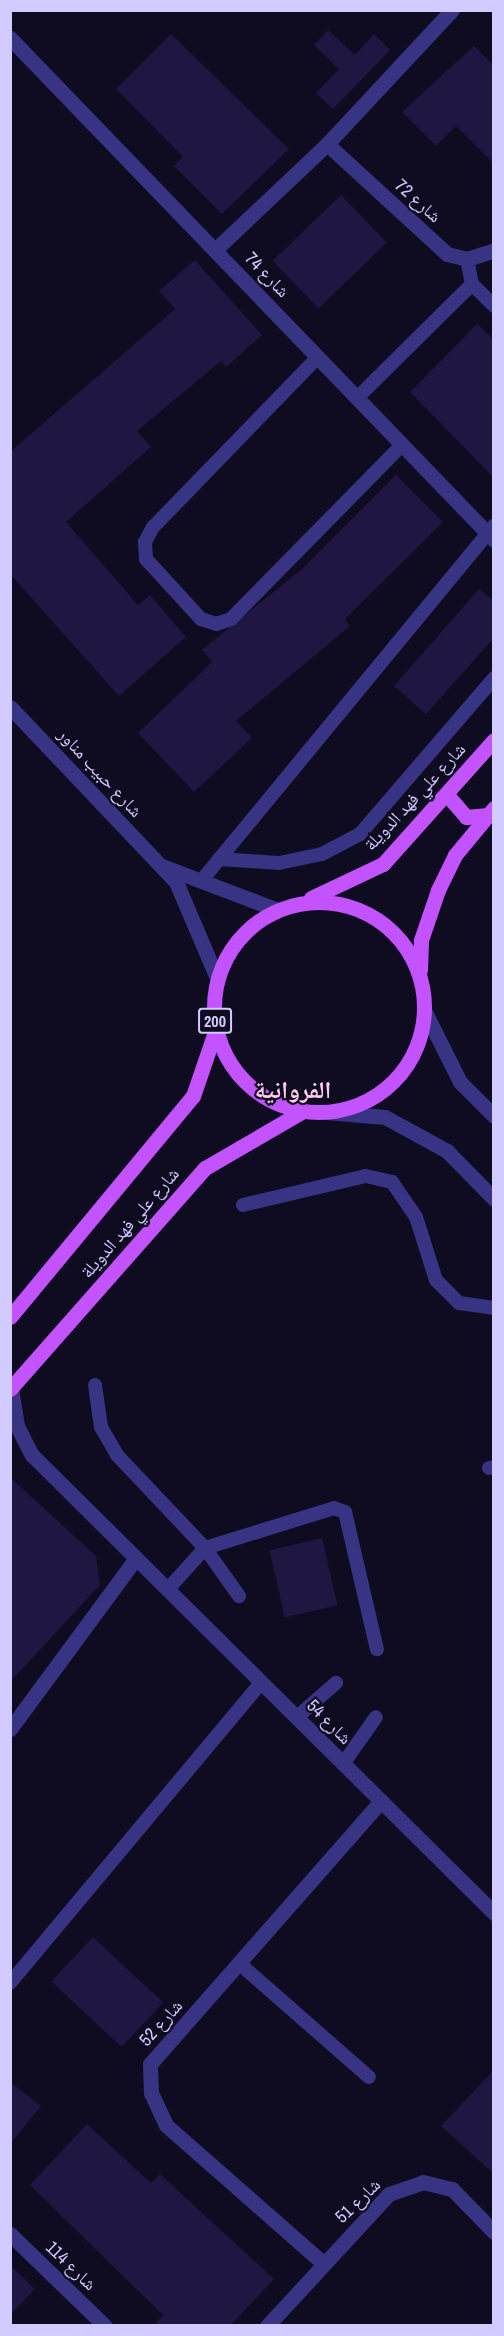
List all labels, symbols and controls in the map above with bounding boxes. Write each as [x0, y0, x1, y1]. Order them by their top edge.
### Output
street label: شارع 72 [390, 175, 446, 227]
street label: شارع 74 [240, 248, 294, 302]
street label: شارع حبيب مناور [53, 724, 147, 822]
street label: شارع علي فهد الدويلة [360, 739, 470, 855]
road number: 200 [197, 1008, 233, 1034]
district label: الفروانية [255, 1076, 331, 1104]
street label: شارع علي فهد الدويلة [76, 1163, 184, 1283]
street label: شارع 54 [302, 1695, 356, 1749]
street label: شارع 52 [135, 1995, 187, 2051]
street label: شارع 51 [331, 2174, 385, 2228]
street label: شارع 114 [41, 2237, 101, 2295]

